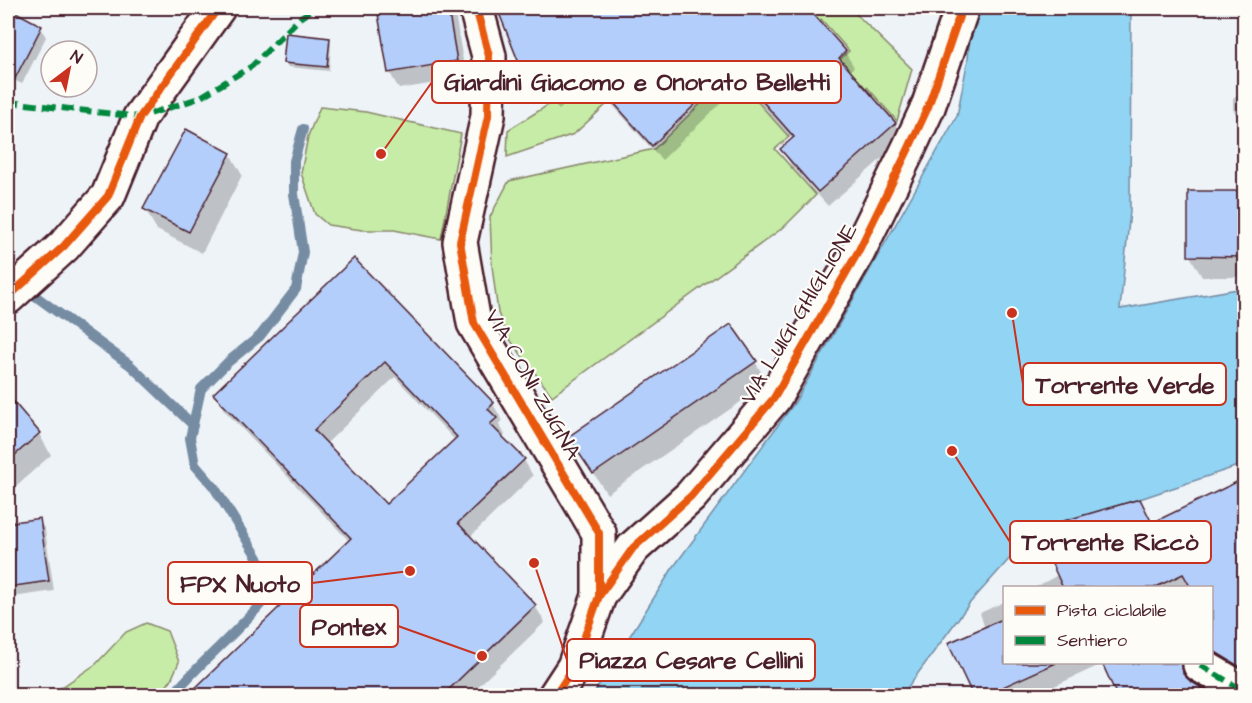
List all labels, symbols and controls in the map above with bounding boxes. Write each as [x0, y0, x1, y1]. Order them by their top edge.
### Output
north arrow [39, 39, 99, 99]
text: N [66, 45, 87, 69]
callout: Giardini Giacomo e Onorato Belletti [432, 61, 841, 103]
text: Giardini Giacomo e Onorato Belletti [444, 66, 830, 100]
street label: VIA LUIGI GHIGLIONE [733, 218, 866, 410]
street label: VIA CONI ZUGNA [477, 304, 588, 466]
callout: Torrente Verde [1023, 363, 1226, 405]
text: Torrente Verde [1035, 369, 1214, 403]
callout: Torrente Riccò [1010, 521, 1211, 563]
text: Torrente Riccò [1021, 526, 1199, 560]
callout: FPX Nuoto [168, 562, 312, 604]
text: FPX Nuoto [180, 568, 300, 602]
legend [1003, 586, 1213, 664]
text: Pista ciclabile [1057, 598, 1167, 623]
callout: Pontex [300, 605, 398, 647]
text: Pontex [312, 611, 387, 645]
text: Sentiero [1057, 628, 1127, 653]
callout: Piazza Cesare Cellini [567, 639, 815, 681]
text: Piazza Cesare Cellini [579, 644, 803, 678]

